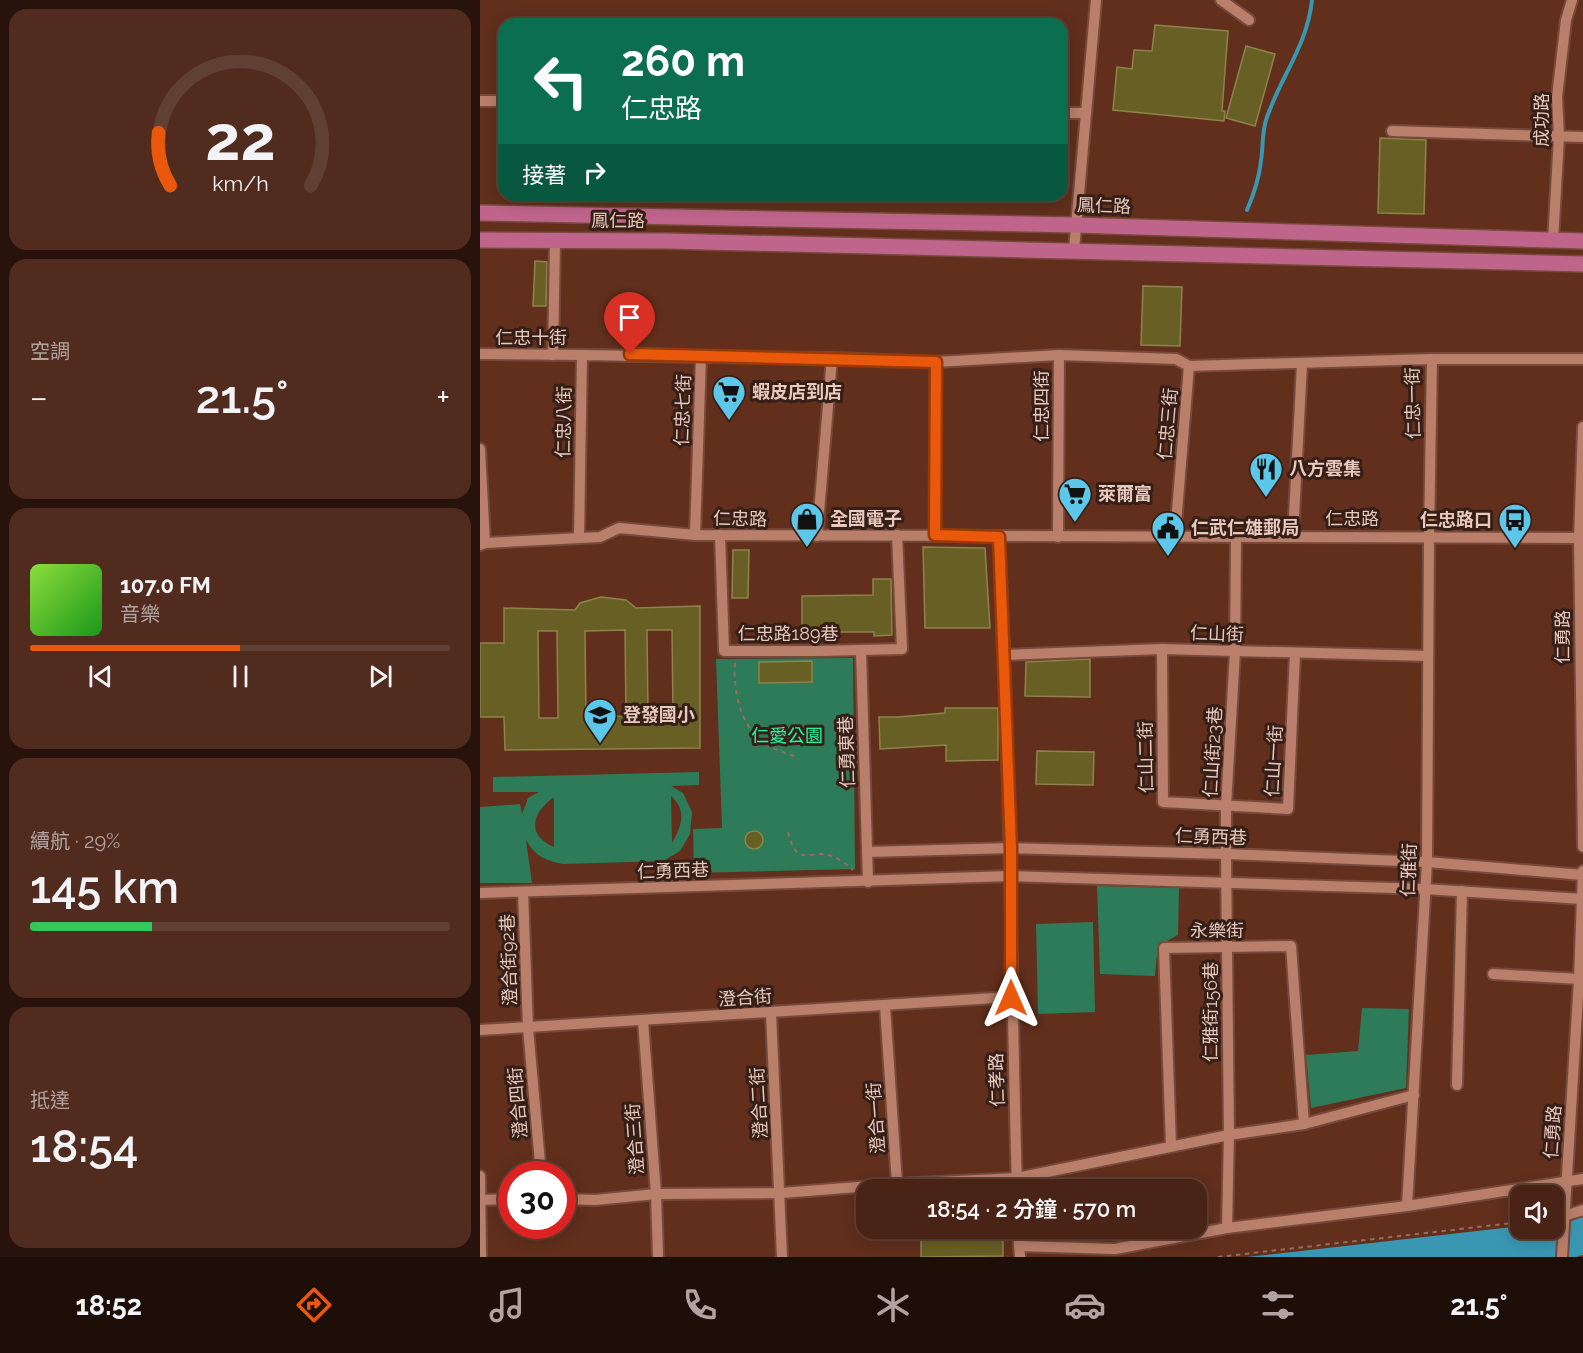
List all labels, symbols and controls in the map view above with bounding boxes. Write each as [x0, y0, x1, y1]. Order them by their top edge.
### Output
text: 260 m [621, 37, 745, 86]
icon: left [522, 42, 600, 120]
text: 仁忠路 [621, 93, 702, 124]
street label: 成功路 [1531, 93, 1552, 147]
text: 22 [205, 101, 275, 175]
icon: right [578, 156, 611, 189]
text: 接著 [522, 162, 566, 188]
text: km/h [212, 172, 268, 197]
street label: 鳳仁路 [1077, 194, 1131, 217]
street label: 鳳仁路 [591, 210, 645, 231]
pin [604, 292, 655, 354]
icon: arrive [613, 301, 646, 334]
street label: 仁忠十街 [495, 327, 567, 348]
text: 空調 [30, 339, 70, 363]
street label: 仁忠一街 [1401, 367, 1424, 439]
street label: 仁忠四街 [1031, 370, 1052, 442]
text: 21.5° [196, 371, 288, 424]
street label: 仁忠七街 [671, 374, 694, 446]
supermarket icon: 蝦皮店到店 [711, 374, 747, 421]
text: − [30, 378, 48, 417]
text: + [436, 378, 450, 417]
place label: 蝦皮店到店 [752, 381, 842, 402]
street label: 仁忠八街 [552, 386, 575, 458]
street label: 仁忠三街 [1154, 387, 1181, 461]
restaurant icon: 八方雲集 [1248, 451, 1284, 498]
place label: 八方雲集 [1289, 458, 1361, 479]
supermarket icon: 萊爾富 [1057, 476, 1093, 523]
place label: 萊爾富 [1098, 483, 1152, 504]
shop icon: 全國電子 [789, 501, 825, 548]
bus stop icon: 仁忠路口 [1497, 502, 1533, 549]
street label: 仁忠路 [713, 508, 767, 529]
place label: 全國電子 [830, 508, 902, 529]
street label: 仁忠路 [1325, 508, 1379, 529]
place label: 仁忠路口 [1420, 509, 1492, 530]
public building icon: 仁武仁雄郵局 [1150, 510, 1186, 557]
place label: 仁武仁雄郵局 [1191, 517, 1299, 538]
text: 107.0 FM [120, 572, 211, 598]
text: 音樂 [120, 602, 160, 626]
street label: 仁勇路 [1552, 610, 1573, 664]
street label: 仁山街 [1190, 622, 1244, 645]
street label: 仁忠路189巷 [738, 623, 838, 644]
icon: previous [84, 660, 117, 693]
icon: pause [224, 660, 257, 693]
icon: next [364, 660, 397, 693]
school or university icon: 登發國小 [582, 697, 618, 744]
place label: 登發國小 [623, 704, 695, 725]
street label: 仁山街23巷 [1200, 706, 1225, 798]
street label: 仁勇東巷 [835, 716, 858, 788]
street label: 仁山二街 [1134, 721, 1157, 793]
street label: 仁山一街 [1261, 724, 1286, 797]
park label: 仁愛公園 [751, 725, 823, 746]
street label: 仁勇西巷 [1175, 825, 1247, 848]
text: 續航 · 29% [30, 829, 120, 853]
street label: 仁雅街 [1397, 843, 1420, 897]
street label: 仁勇西巷 [637, 859, 709, 882]
text: 145 km [30, 861, 179, 914]
street label: 澄合街92巷 [496, 914, 521, 1006]
street label: 永樂街 [1190, 920, 1244, 941]
street label: 仁雅街156巷 [1200, 962, 1221, 1062]
position arrow [979, 966, 1043, 1030]
street label: 澄合街 [717, 985, 773, 1010]
street label: 仁孝路 [985, 1053, 1008, 1107]
street label: 澄合四街 [504, 1066, 531, 1140]
street label: 澄合二街 [746, 1067, 771, 1140]
street label: 澄合一街 [863, 1081, 888, 1155]
text: 抵達 [30, 1088, 70, 1112]
street label: 澄合三街 [622, 1102, 647, 1176]
street label: 仁勇路 [1540, 1104, 1565, 1160]
text: 18:54 [30, 1120, 138, 1173]
speed limit sign: 30 [498, 1161, 576, 1239]
map controls [1510, 1185, 1564, 1239]
button: sound [1510, 1185, 1564, 1239]
text: 18:54 · 2 分鐘 · 570 m [927, 1196, 1136, 1222]
icon: directions [293, 1284, 335, 1326]
icon: music [486, 1284, 528, 1326]
icon: phone [679, 1284, 721, 1326]
icon: climate [872, 1284, 914, 1326]
icon: car [1064, 1284, 1106, 1326]
icon: filters [1257, 1284, 1299, 1326]
text: 18:52 [75, 1290, 142, 1321]
text: 21.5° [1450, 1290, 1507, 1321]

